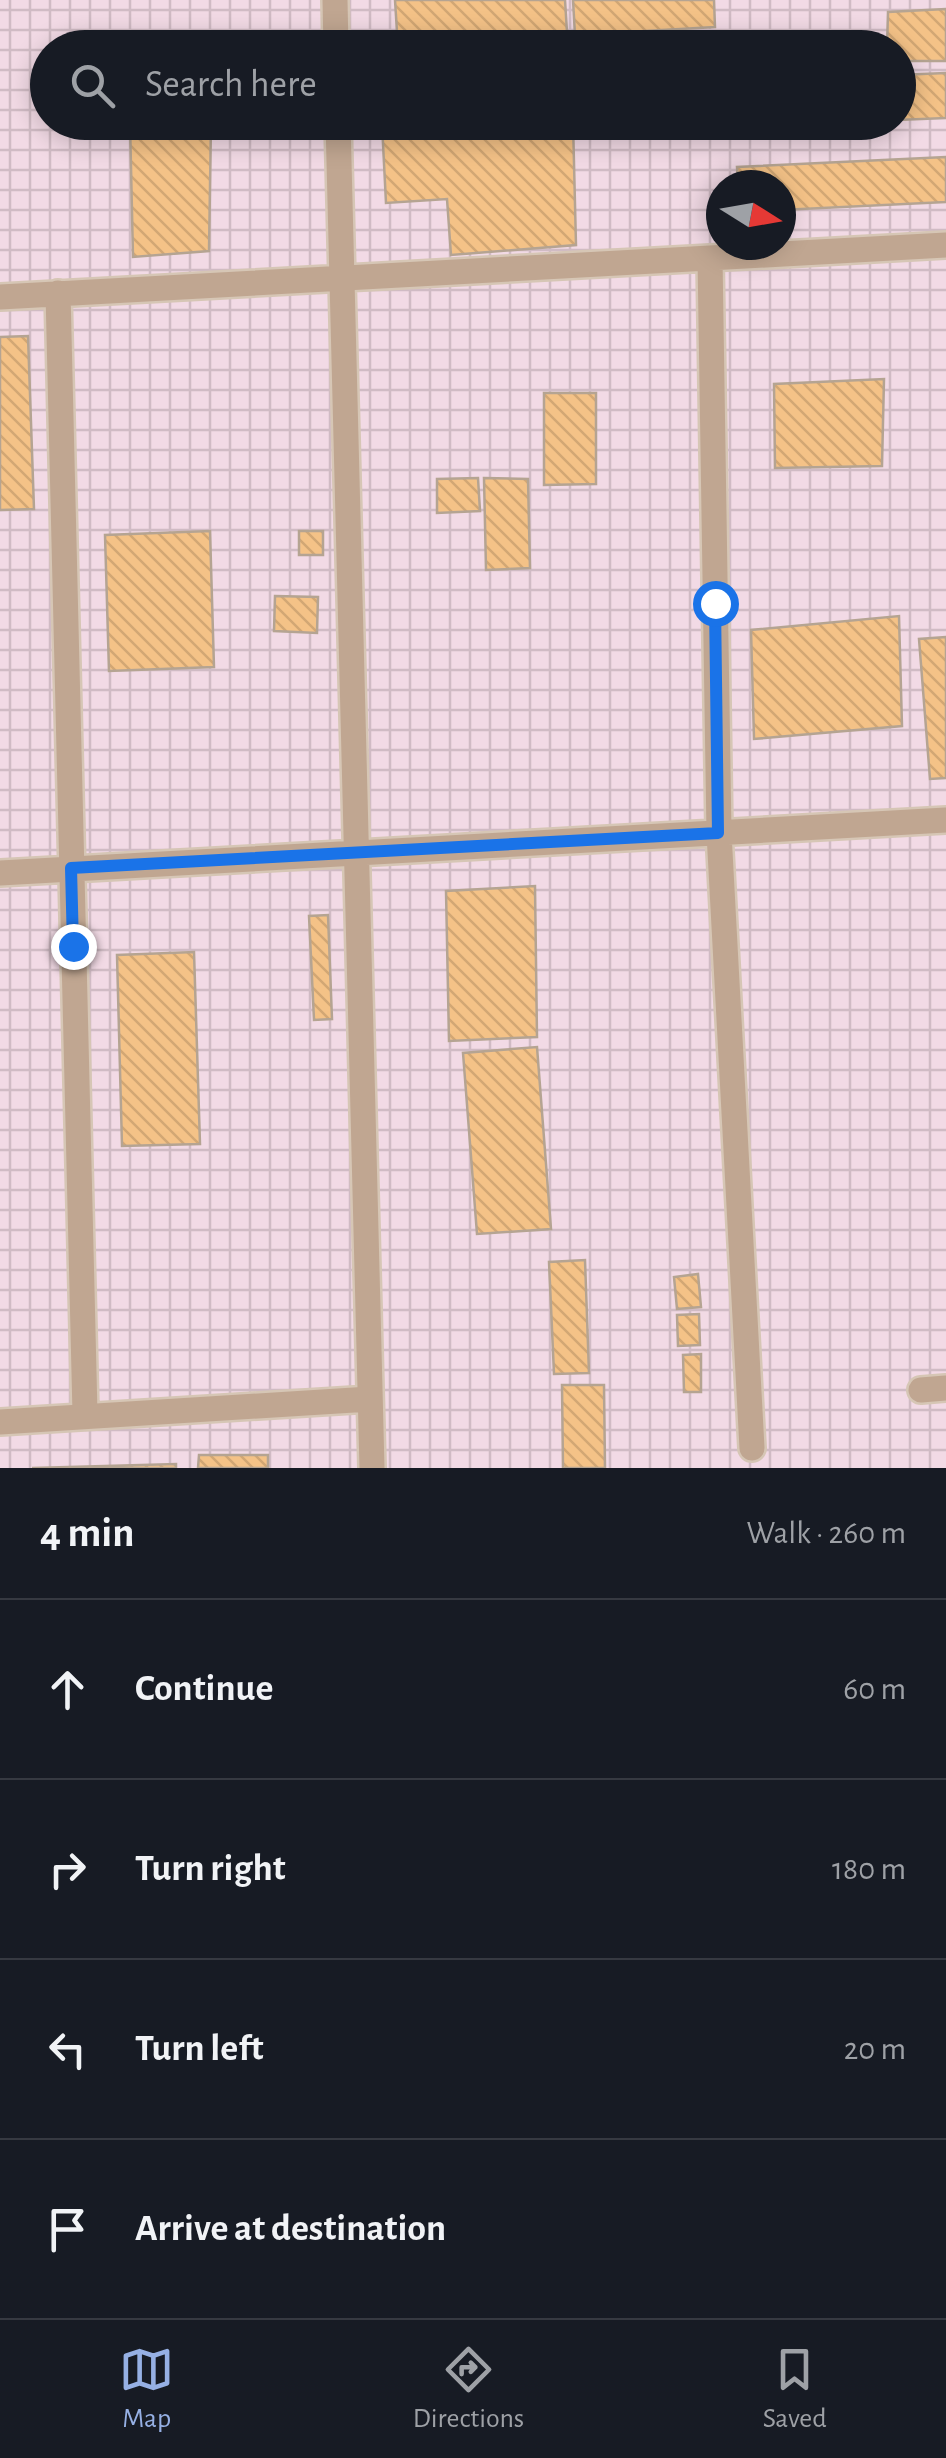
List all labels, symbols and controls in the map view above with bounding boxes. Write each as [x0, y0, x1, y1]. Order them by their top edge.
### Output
search box [30, 30, 916, 140]
icon: search [65, 58, 120, 113]
text: Search here [145, 66, 317, 104]
north arrow [706, 170, 796, 260]
route start [693, 581, 739, 627]
route end [51, 924, 97, 970]
text: 4 min [40, 1512, 135, 1554]
text: Walk · 260 m [747, 1517, 906, 1549]
icon: ahead [40, 1662, 95, 1717]
text: Continue [135, 1670, 273, 1708]
text: 60 m [843, 1673, 906, 1705]
icon: right [40, 1842, 95, 1897]
text: Turn right [135, 1850, 285, 1888]
text: 180 m [832, 1853, 906, 1885]
icon: left [40, 2022, 95, 2077]
text: Turn left [135, 2030, 263, 2068]
text: 20 m [844, 2033, 906, 2065]
icon: arrive [40, 2202, 95, 2257]
text: Arrive at destination [135, 2210, 446, 2248]
tab: Map [119, 2342, 174, 2436]
tab: Directions [413, 2342, 524, 2436]
tab: Saved [763, 2342, 827, 2436]

